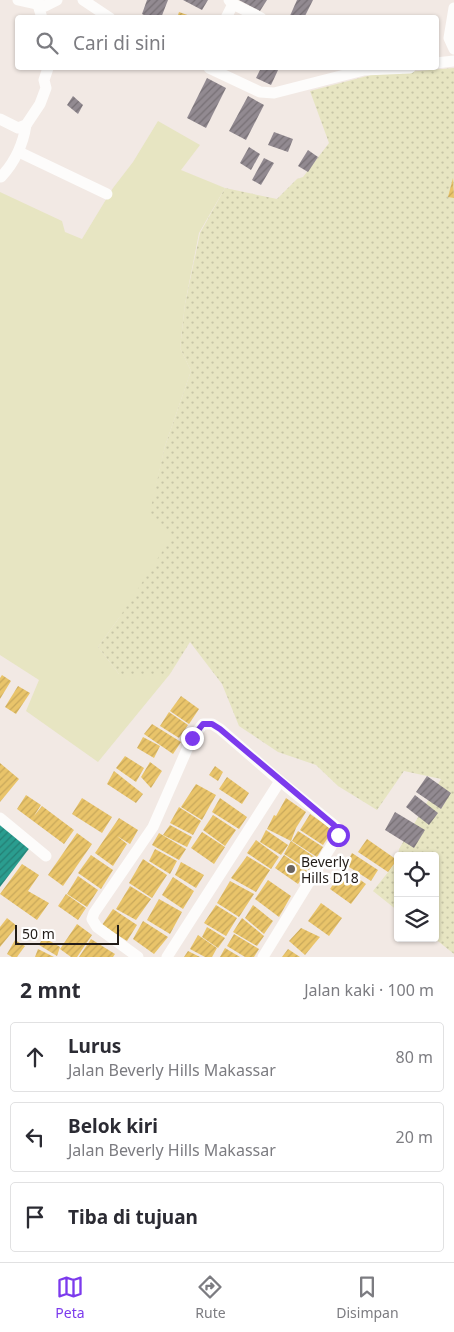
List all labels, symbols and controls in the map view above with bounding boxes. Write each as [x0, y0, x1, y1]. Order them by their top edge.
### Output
search box [15, 15, 439, 70]
icon: search [33, 29, 61, 57]
text: Cari di sini [73, 30, 166, 56]
route end [181, 727, 204, 750]
route start [327, 824, 350, 847]
place label: Beverly Hills D18 [301, 852, 359, 887]
map controls [394, 852, 439, 942]
button: locate [394, 852, 439, 897]
marker: Beverly Hills D18 [285, 863, 297, 875]
button: layers [394, 897, 439, 942]
scale bar [15, 922, 119, 945]
text: 50 m [22, 924, 55, 943]
text: 2 mnt [20, 976, 81, 1004]
text: Jalan kaki · 100 m [304, 979, 434, 1001]
text: Lurus [68, 1033, 121, 1059]
icon: ahead [21, 1043, 49, 1071]
text: 80 m [396, 1046, 433, 1068]
text: Jalan Beverly Hills Makassar [68, 1059, 276, 1081]
text: Belok kiri [68, 1113, 158, 1139]
icon: left [21, 1123, 49, 1151]
text: 20 m [396, 1126, 433, 1148]
text: Jalan Beverly Hills Makassar [68, 1139, 276, 1161]
icon: arrive [21, 1203, 49, 1231]
text: Tiba di tujuan [68, 1204, 198, 1230]
tab: Peta [55, 1273, 85, 1322]
tab: Rute [195, 1273, 226, 1322]
tab: Disimpan [336, 1273, 399, 1322]

